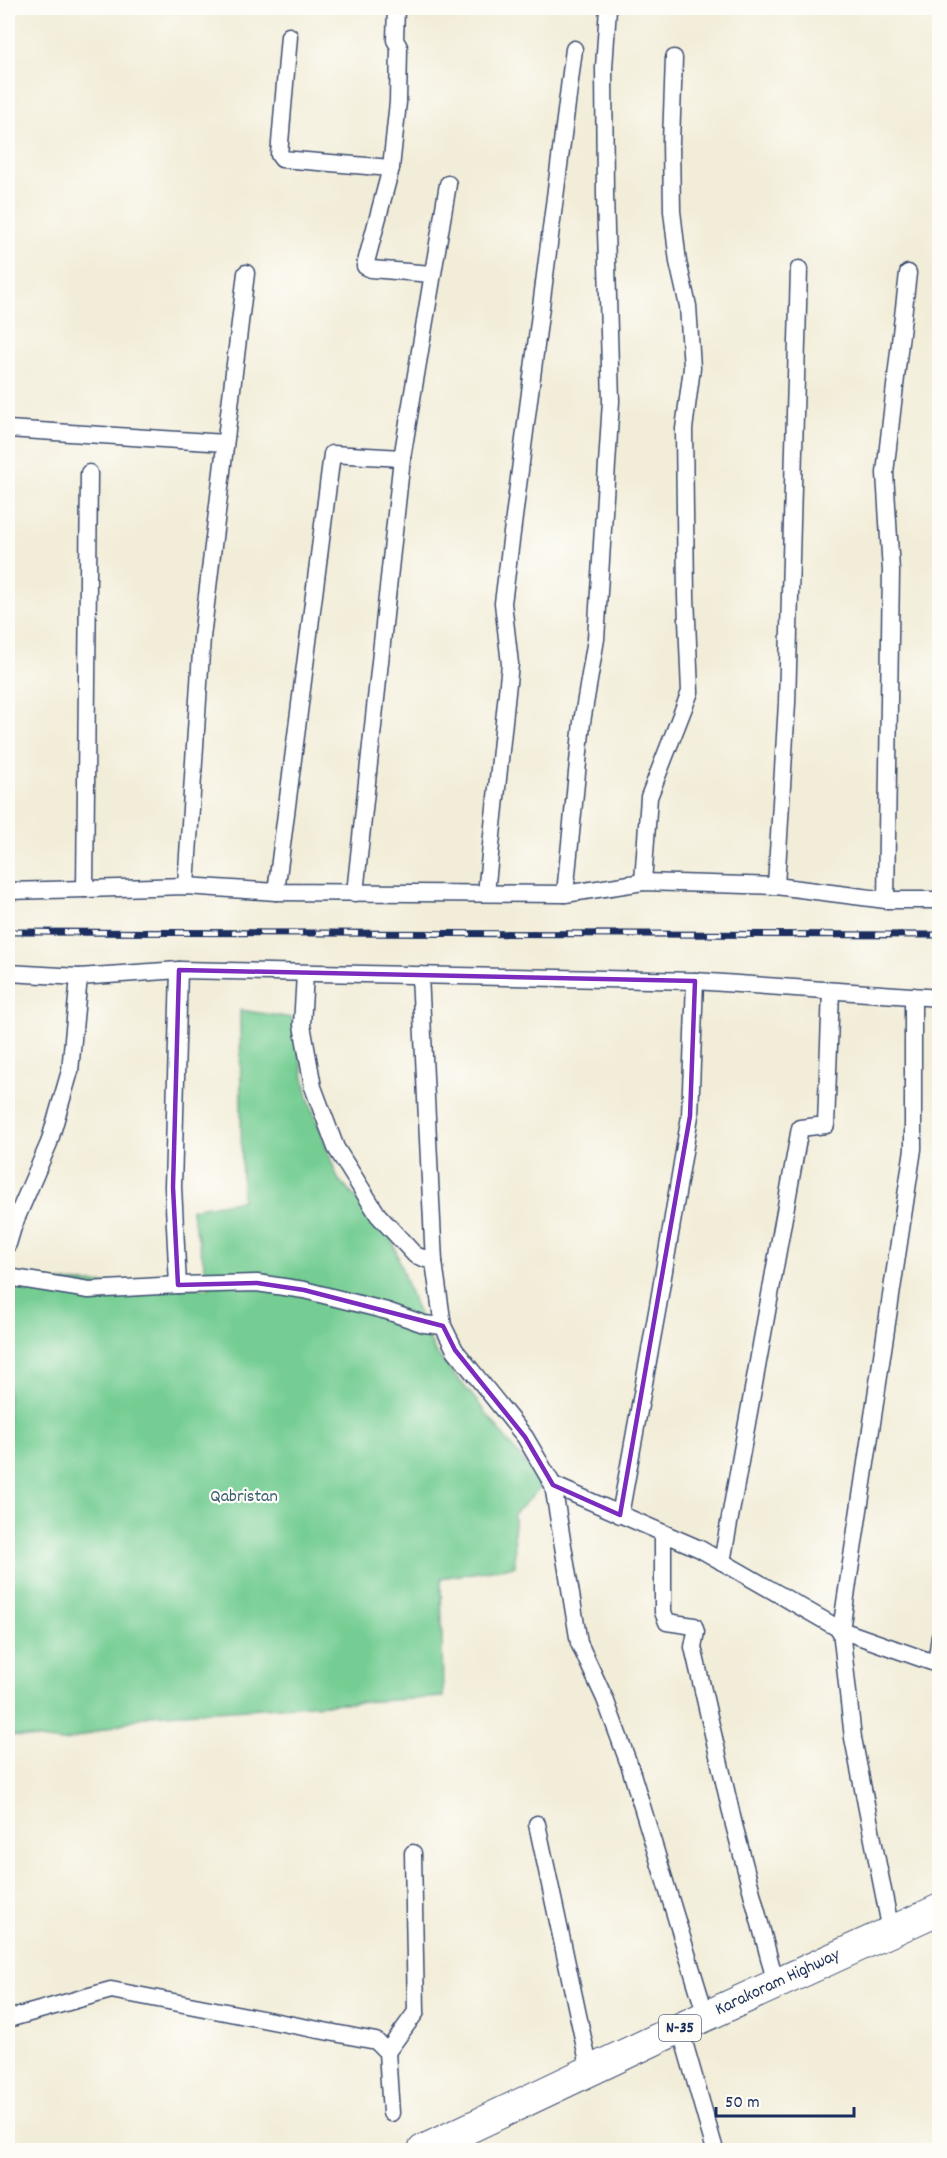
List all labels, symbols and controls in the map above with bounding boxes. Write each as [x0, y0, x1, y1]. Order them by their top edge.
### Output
park label: Qabristan [210, 1485, 278, 1510]
street label: Karakoram Highway [712, 1943, 845, 2023]
road number: N-35 [659, 2015, 701, 2041]
scale bar [716, 2080, 854, 2118]
text: 50 m [725, 2091, 760, 2116]

